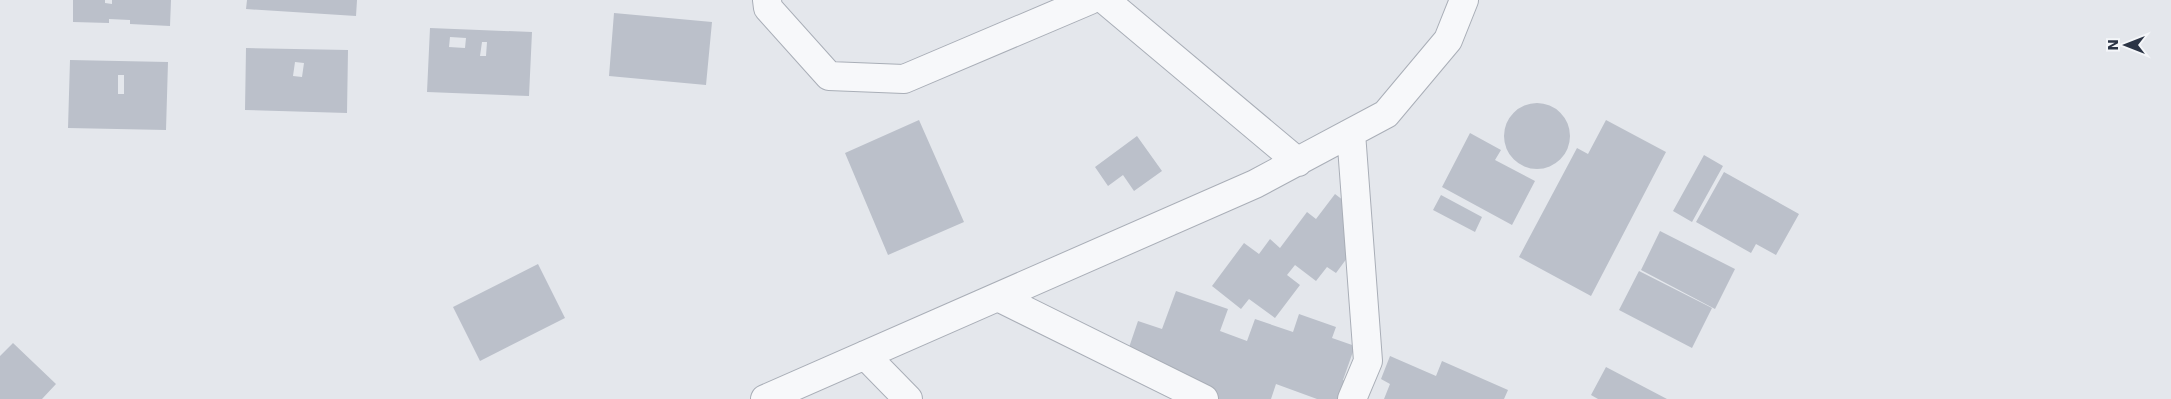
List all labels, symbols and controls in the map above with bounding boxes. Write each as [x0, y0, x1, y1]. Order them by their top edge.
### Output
north arrow [2101, 20, 2151, 70]
text: N [2105, 39, 2121, 51]

